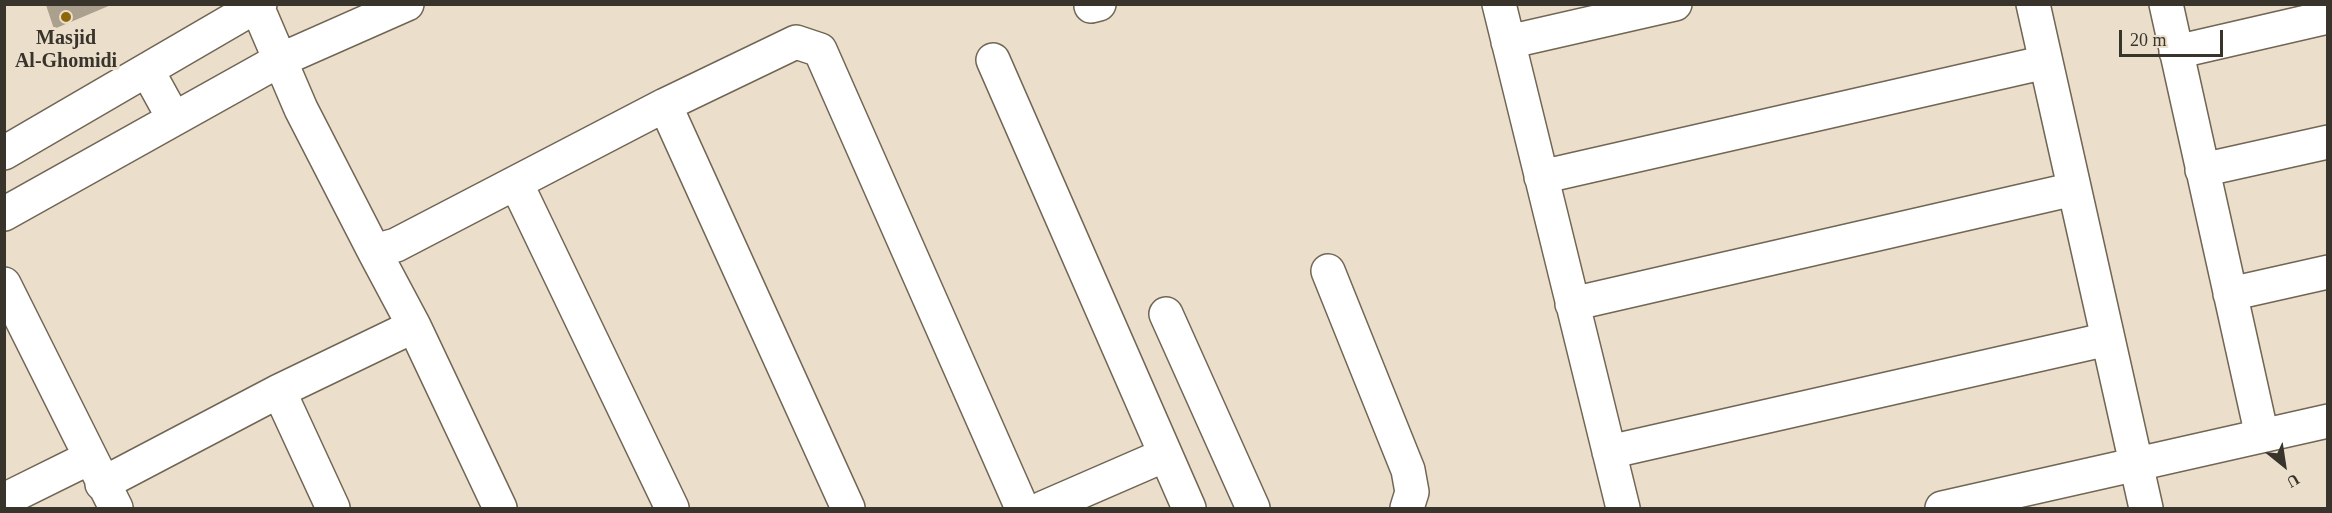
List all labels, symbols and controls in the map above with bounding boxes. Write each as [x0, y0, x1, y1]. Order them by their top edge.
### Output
marker: Masjid Al-Ghomidi [59, 10, 73, 24]
scale bar [2122, 18, 2226, 56]
place label: Masjid Al-Ghomidi [15, 27, 117, 74]
text: 20 m [2130, 30, 2167, 50]
north arrow [2254, 435, 2314, 495]
text: U [2284, 471, 2303, 491]

